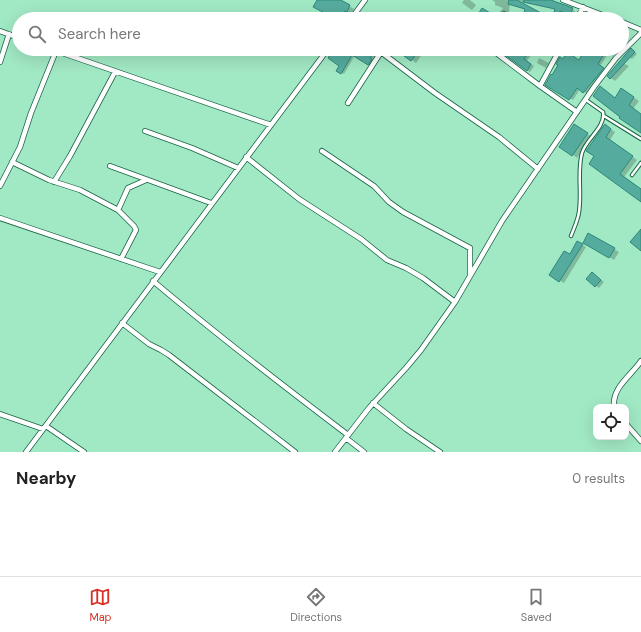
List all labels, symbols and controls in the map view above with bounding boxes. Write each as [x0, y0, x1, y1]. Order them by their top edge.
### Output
search box [12, 12, 629, 56]
icon: search [26, 23, 48, 45]
text: Search here [58, 24, 141, 44]
map controls [593, 404, 629, 440]
button: locate [593, 404, 629, 440]
text: Nearby [16, 467, 76, 489]
text: 0 results [572, 470, 625, 487]
tab: Map [89, 586, 112, 624]
tab: Directions [290, 586, 342, 624]
tab: Saved [521, 586, 552, 624]

